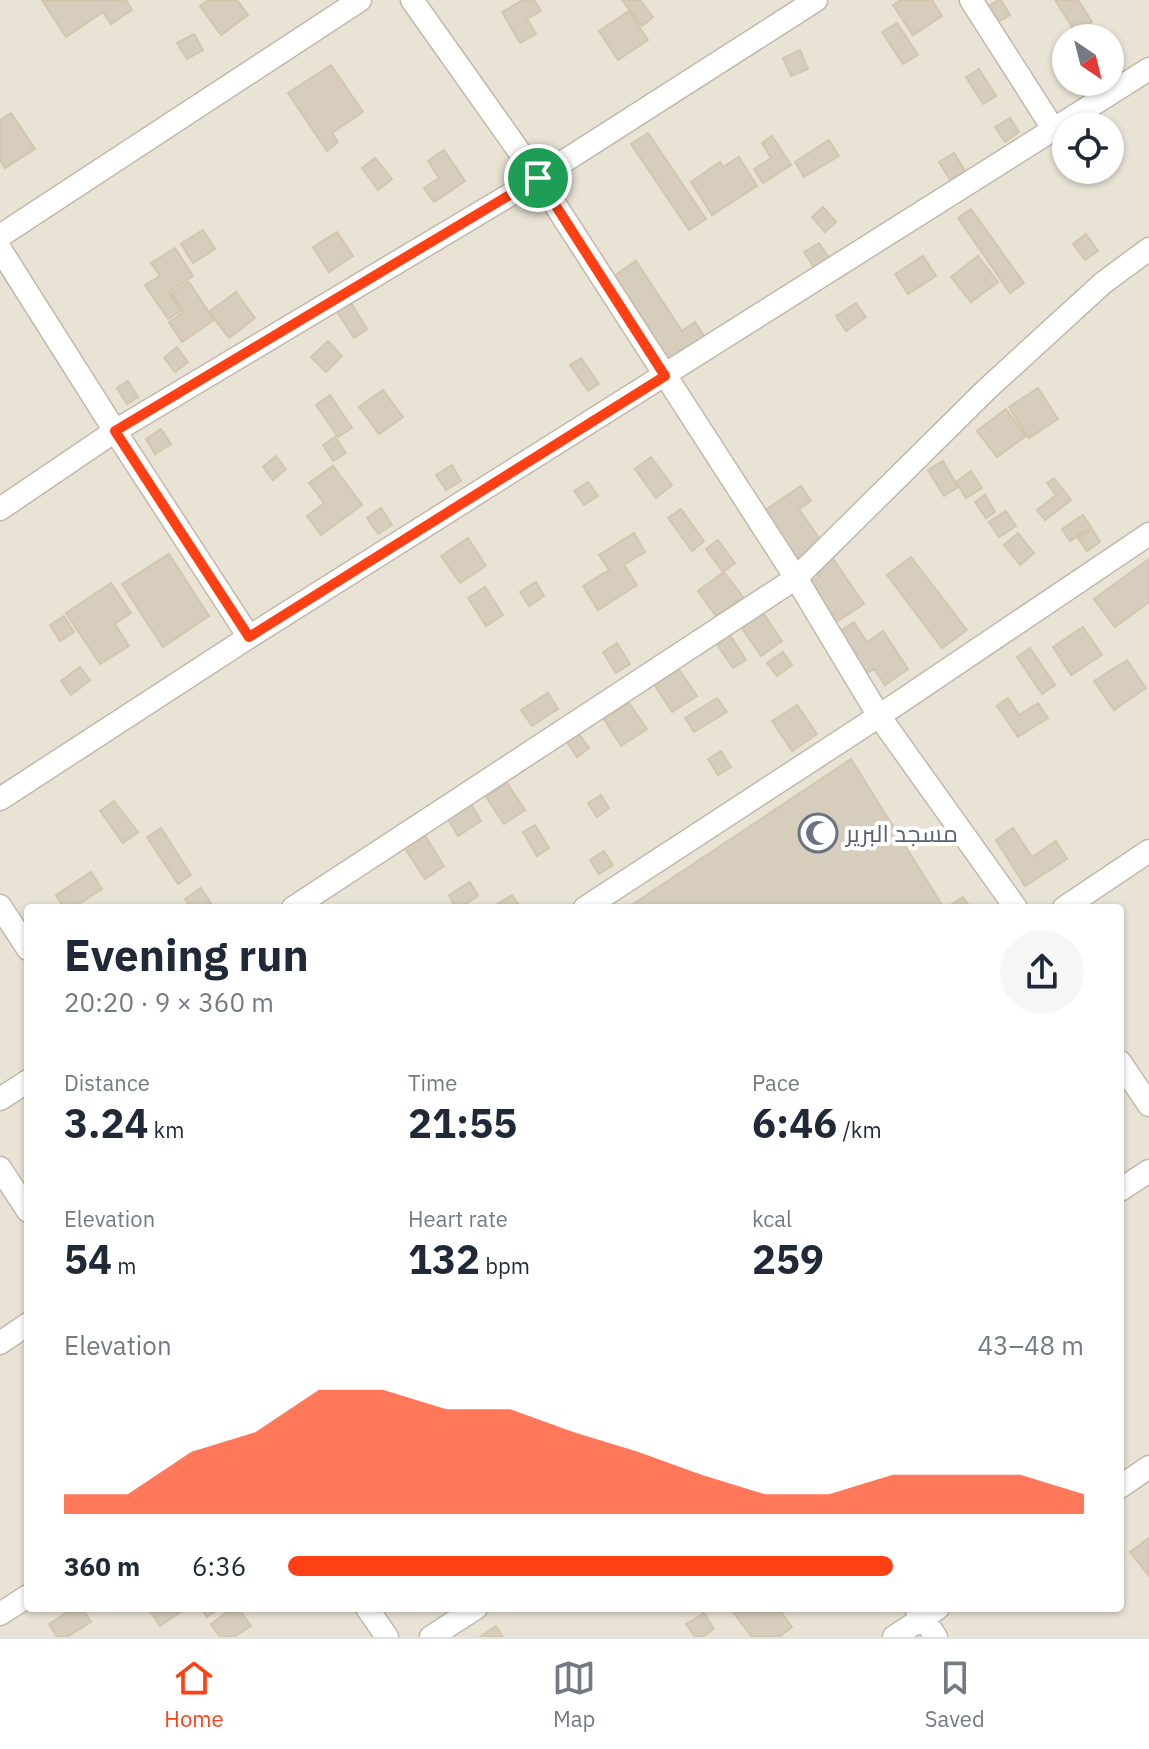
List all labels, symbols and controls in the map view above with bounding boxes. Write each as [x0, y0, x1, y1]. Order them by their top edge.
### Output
north arrow [1052, 24, 1124, 96]
map controls [1052, 24, 1124, 184]
button: locate [1052, 112, 1124, 184]
pin [504, 144, 572, 212]
icon: arrive [516, 156, 560, 200]
mosque icon: مسجد البرير [797, 812, 839, 854]
place label: مسجد البرير [844, 817, 958, 849]
text: Evening run [64, 926, 309, 983]
button: share [1000, 930, 1084, 1014]
text: 20:20 · 9 × 360 m [64, 985, 274, 1019]
text: Distance [64, 1068, 150, 1097]
text: Time [408, 1068, 457, 1097]
text: Pace [752, 1068, 800, 1097]
text: 3.24 [64, 1097, 148, 1149]
text: 21:55 [408, 1097, 517, 1149]
text: 6:46 [752, 1097, 837, 1149]
text: km [148, 1115, 184, 1144]
text: /km [837, 1115, 882, 1144]
text: Elevation [64, 1204, 155, 1233]
text: Heart rate [408, 1204, 508, 1233]
text: kcal [752, 1204, 792, 1233]
text: 54 [64, 1233, 112, 1285]
text: 132 [408, 1233, 480, 1285]
text: 259 [752, 1233, 824, 1285]
text: m [112, 1251, 136, 1280]
text: bpm [480, 1251, 530, 1280]
text: Elevation [64, 1328, 172, 1362]
text: 43–48 m [977, 1328, 1084, 1362]
text: 360 m [64, 1549, 140, 1583]
text: 6:36 [192, 1549, 246, 1583]
tab: Home [164, 1656, 224, 1733]
tab: Map [552, 1656, 596, 1733]
tab: Saved [925, 1656, 985, 1733]

